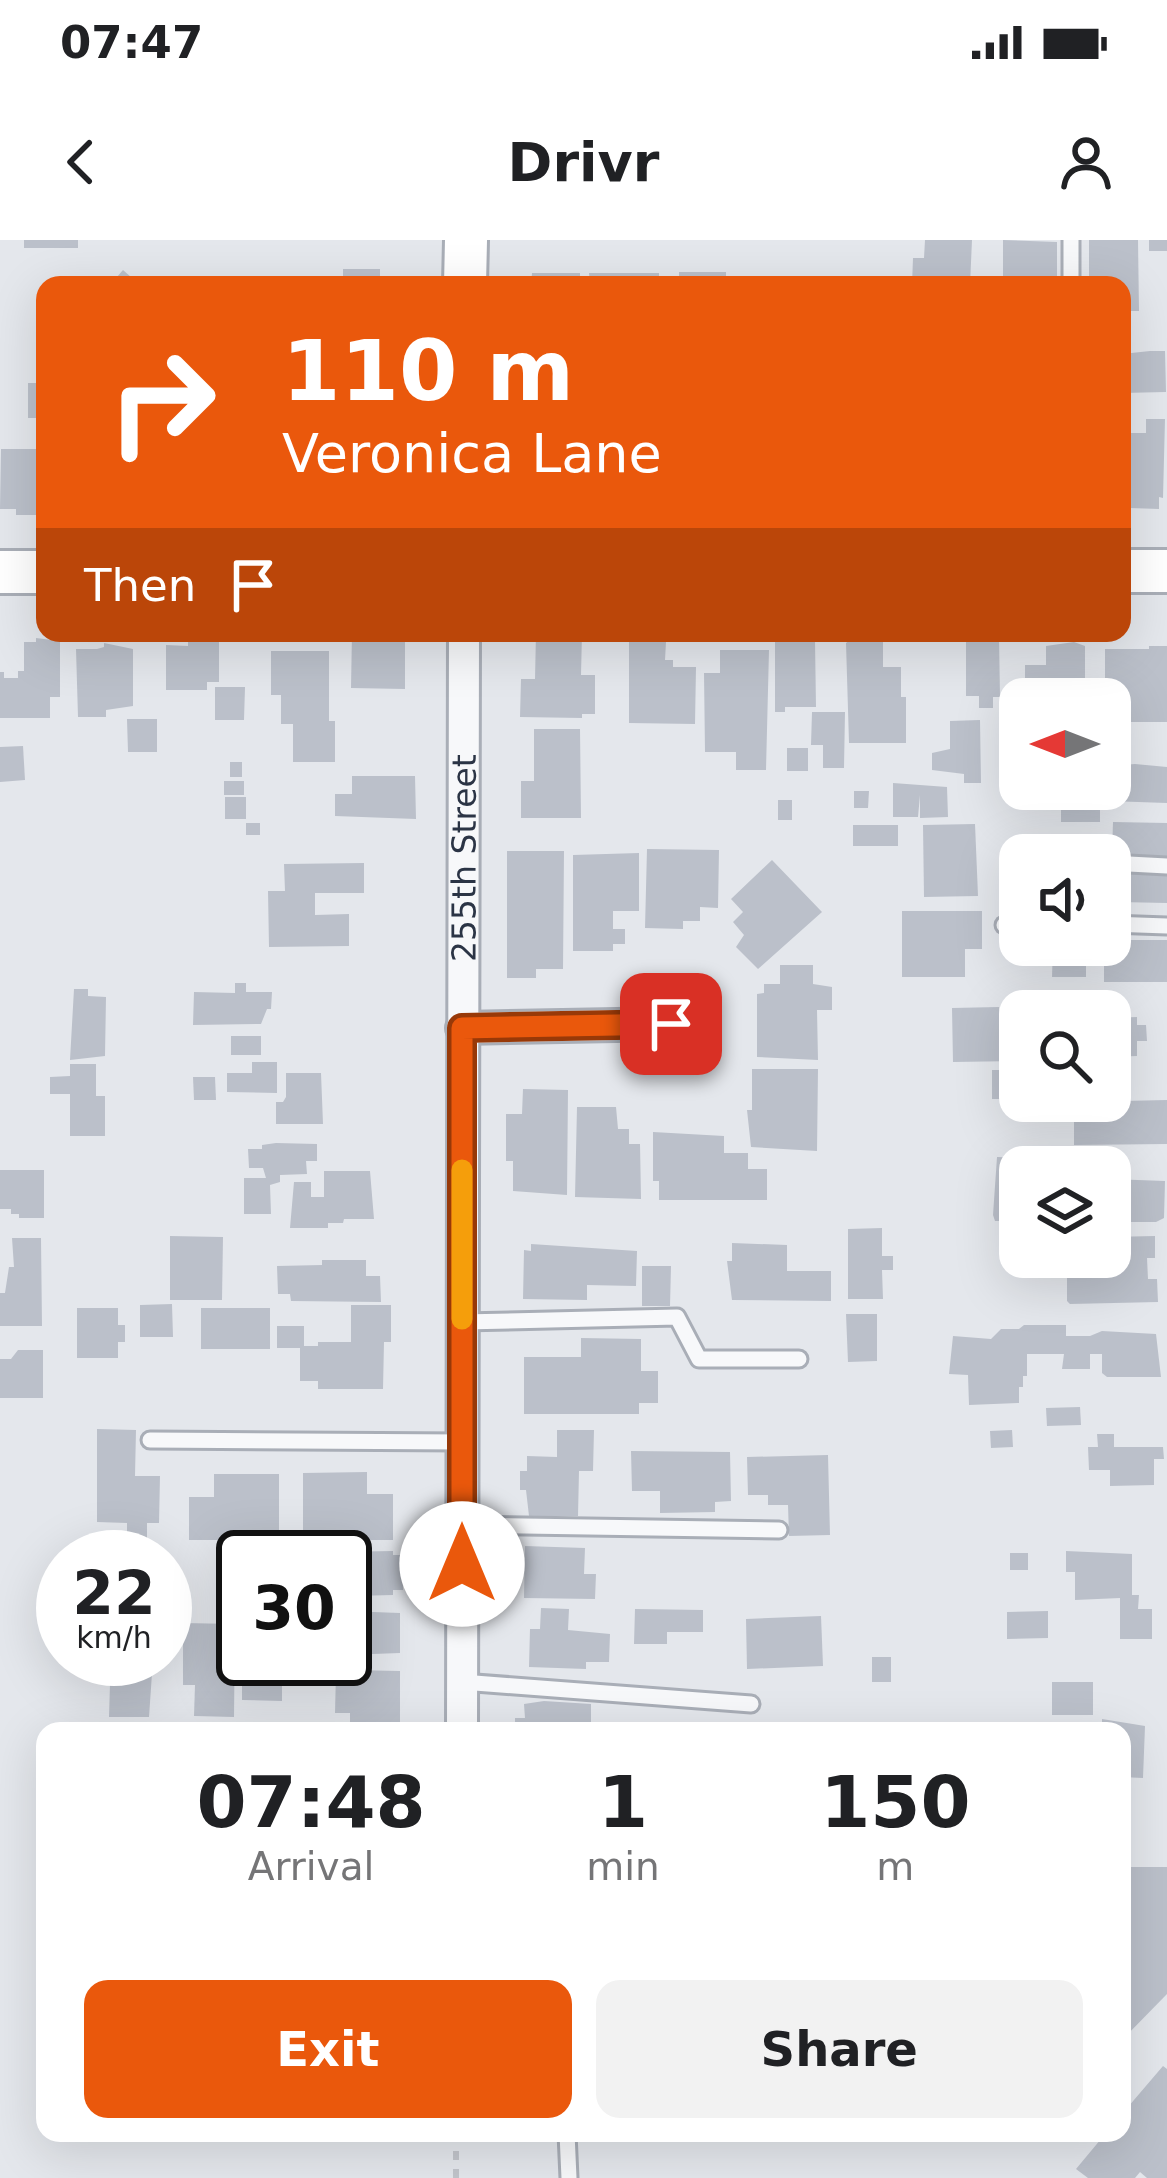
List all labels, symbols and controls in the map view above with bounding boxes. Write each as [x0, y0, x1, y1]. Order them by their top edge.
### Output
text: 07:47 [60, 16, 203, 69]
icon: back [48, 129, 114, 195]
icon: person [1053, 129, 1119, 195]
text: Drivr [508, 131, 659, 194]
text: 110 m [282, 322, 574, 420]
icon: right [84, 324, 240, 480]
text: Veronica Lane [282, 422, 662, 485]
icon: arrive [220, 552, 286, 618]
text: Then [84, 559, 196, 612]
north arrow [999, 678, 1131, 810]
map controls [999, 678, 1131, 1278]
street label: 255th Street [444, 754, 484, 962]
button: sound [999, 834, 1131, 966]
pin [620, 973, 722, 1075]
button: search [999, 990, 1131, 1122]
icon: arrive [638, 991, 704, 1057]
button: layers [999, 1146, 1131, 1278]
position arrow [399, 1501, 525, 1627]
speed limit sign: 30 [216, 1530, 372, 1686]
text: 22 [72, 1558, 156, 1628]
text: km/h [76, 1620, 152, 1655]
text: 07:48 [196, 1760, 426, 1844]
text: 1 [598, 1760, 648, 1844]
text: 150 [820, 1760, 970, 1844]
text: Arrival [248, 1844, 374, 1889]
text: min [586, 1844, 660, 1889]
text: m [876, 1844, 914, 1889]
button: Exit [84, 1980, 572, 2118]
button: Share [596, 1980, 1083, 2118]

